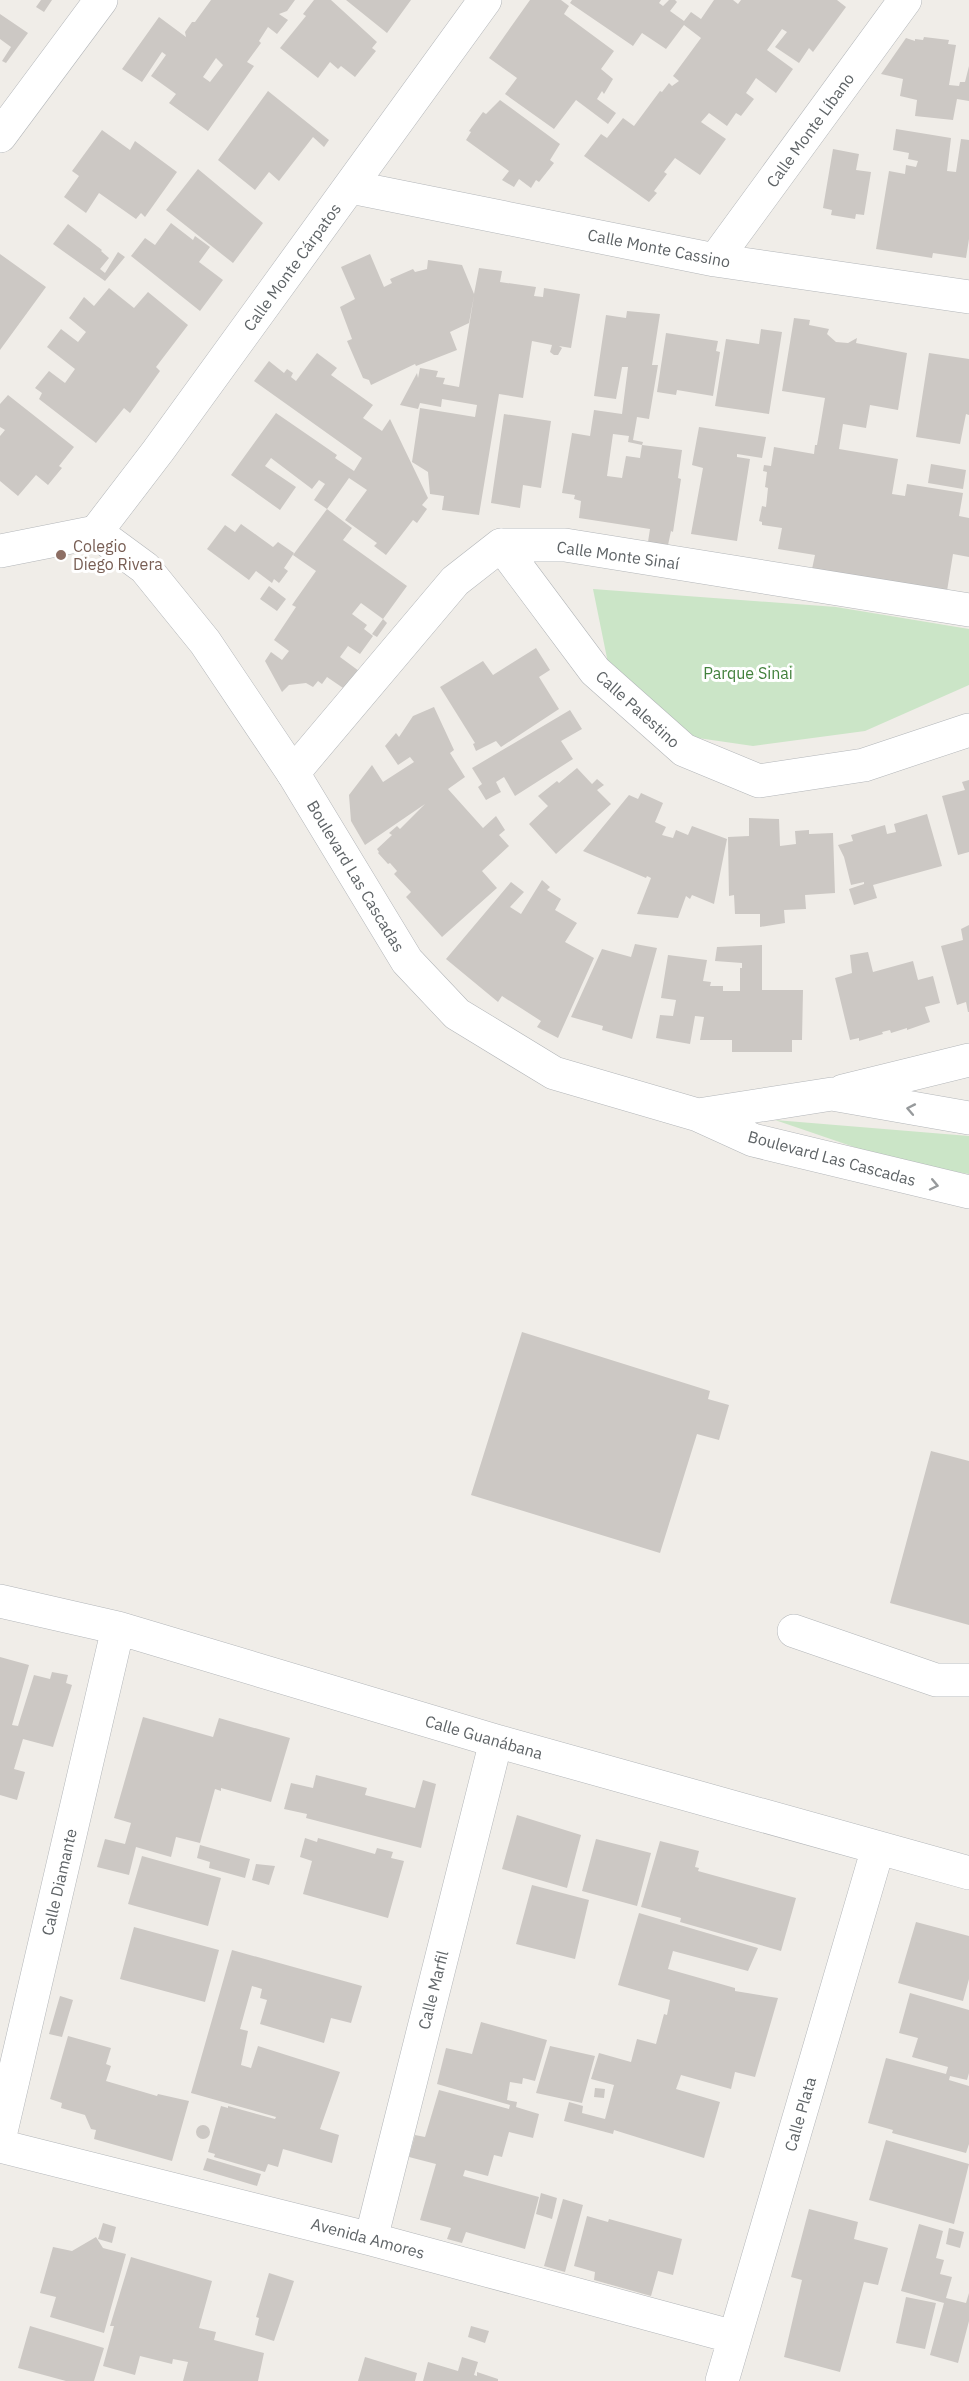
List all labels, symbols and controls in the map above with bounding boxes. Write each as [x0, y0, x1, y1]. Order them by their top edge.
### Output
street label: Calle Monte Líbano [762, 69, 858, 191]
street label: Calle Monte Cárpatos [239, 199, 345, 335]
street label: Calle Monte Cassino [586, 224, 732, 272]
place label: Colegio Diego Rivera [73, 536, 163, 574]
street label: Calle Monte Sinaí [555, 536, 681, 574]
marker: Colegio Diego Rivera [54, 548, 68, 562]
park label: Parque Sinai [703, 663, 793, 683]
street label: Calle Palestino [592, 666, 684, 752]
street label: Boulevard Las Cascadas [303, 797, 409, 955]
one-way arrow [907, 1103, 917, 1116]
street label: Boulevard Las Cascadas [746, 1126, 918, 1190]
one-way arrow [929, 1177, 939, 1190]
street label: Calle Guanábana [423, 1711, 546, 1763]
street label: Calle Diamante [37, 1827, 81, 1937]
street label: Calle Marfil [414, 1948, 452, 2032]
street label: Calle Plata [780, 2074, 820, 2153]
street label: Avenida Amores [309, 2213, 427, 2263]

